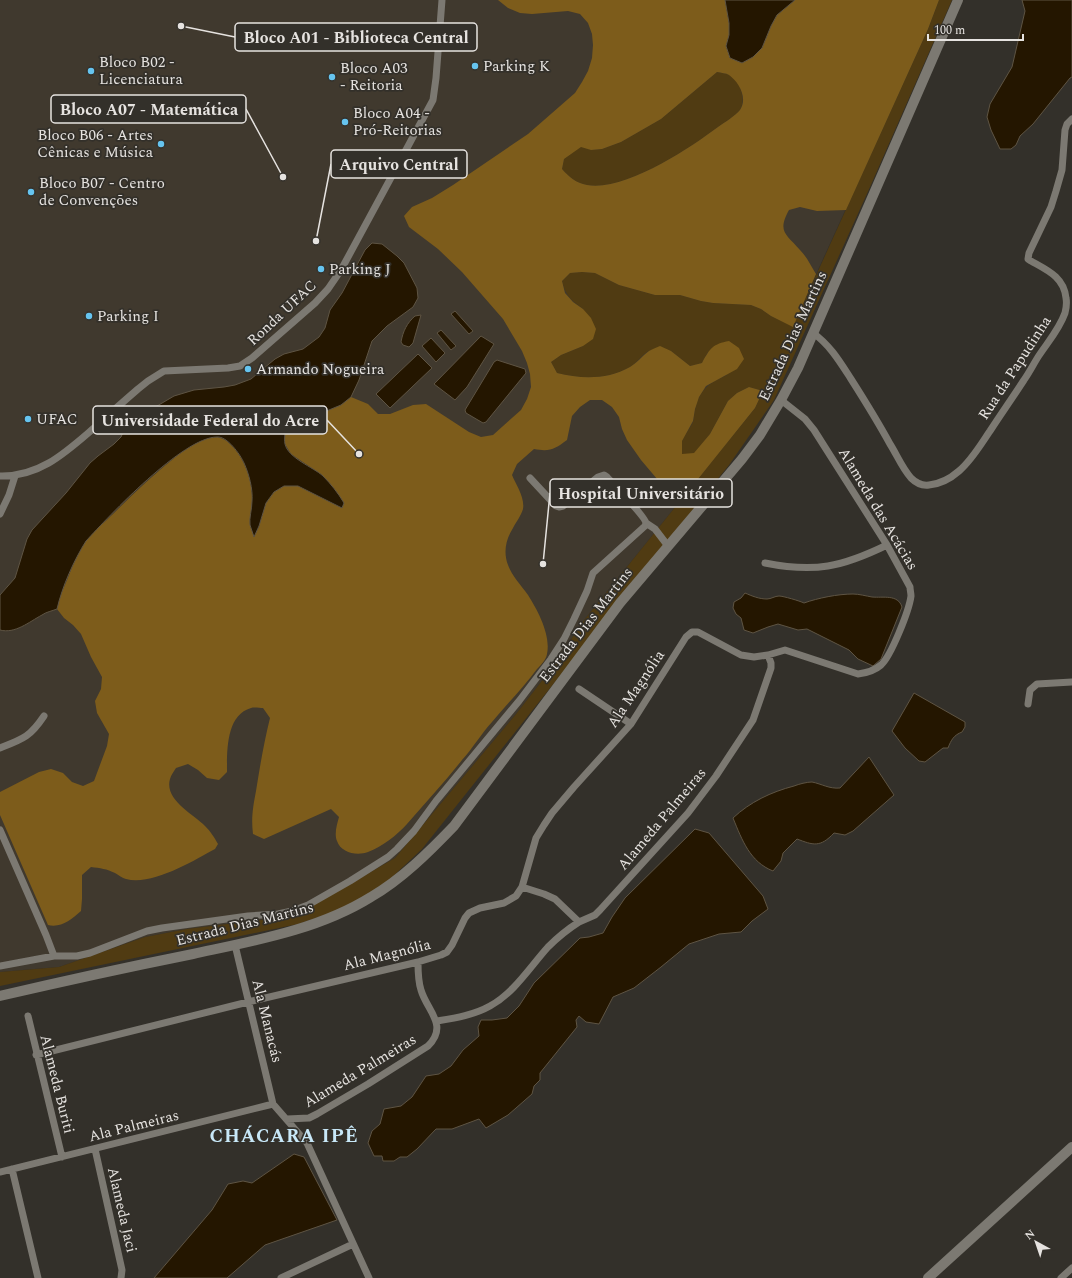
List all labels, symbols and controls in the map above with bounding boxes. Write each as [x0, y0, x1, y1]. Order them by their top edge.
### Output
scale bar [928, 16, 1023, 42]
text: 100 m [934, 21, 965, 40]
callout: Bloco A01 - Biblioteca Central [235, 23, 477, 51]
text: Bloco A01 - Biblioteca Central [243, 26, 469, 50]
place label: Bloco B02 - Licenciatura [99, 51, 183, 91]
place label: Parking K [483, 55, 550, 78]
place label: Bloco A03 - Reitoria [340, 57, 408, 97]
marker: Parking K [470, 61, 480, 71]
marker: Bloco B02 - Licenciatura [86, 66, 96, 76]
marker: Bloco A03 - Reitoria [327, 72, 337, 82]
callout: Bloco A07 - Matemática [51, 95, 246, 123]
text: Bloco A07 - Matemática [60, 98, 239, 122]
place label: Bloco A04 - Pró-Reitorias [353, 102, 442, 142]
marker: Bloco A04 - Pró-Reitorias [340, 117, 350, 127]
place label: Bloco B06 - Artes Cênicas e Música [37, 124, 154, 164]
marker: Bloco B06 - Artes Cênicas e Música [156, 139, 166, 149]
callout: Arquivo Central [331, 150, 467, 178]
text: Arquivo Central [339, 153, 459, 177]
place label: Bloco B07 - Centro de Convenções [39, 172, 165, 212]
marker: Bloco B07 - Centro de Convenções [26, 187, 36, 197]
place label: Parking J [329, 258, 391, 281]
marker: Parking J [316, 264, 326, 274]
street label: Estrada Dias Martins [753, 267, 833, 405]
street label: Ronda UFAC [242, 275, 322, 351]
place label: Parking I [97, 305, 159, 328]
marker: Parking I [84, 311, 94, 321]
street label: Rua da Papudinha [973, 311, 1058, 425]
place label: Armando Nogueira [256, 358, 385, 381]
marker: Armando Nogueira [243, 364, 253, 374]
callout: Universidade Federal do Acre [93, 406, 327, 434]
place label: UFAC [36, 408, 78, 431]
text: Universidade Federal do Acre [101, 409, 319, 433]
marker: UFAC [23, 414, 33, 424]
street label: Alameda das Acácias [832, 443, 924, 575]
callout: Hospital Universitário [550, 479, 732, 507]
text: Hospital Universitário [558, 482, 724, 506]
street label: Estrada Dias Martins [533, 562, 639, 688]
street label: Ala Magnólia [601, 645, 671, 733]
street label: Alameda Palmeiras [612, 763, 712, 875]
street label: Estrada Dias Martins [174, 896, 316, 952]
street label: Ala Magnólia [341, 933, 434, 977]
street label: Ala Manacás [246, 977, 288, 1065]
street label: Alameda Palmeiras [299, 1028, 421, 1114]
street label: Alameda Buriti [34, 1032, 80, 1136]
street label: Ala Palmeiras [86, 1104, 182, 1148]
district label: CHÁCARA IPÊ [209, 1122, 359, 1151]
street label: Alameda Jaci [101, 1165, 143, 1255]
north arrow [1016, 1222, 1056, 1262]
text: N [1021, 1225, 1039, 1244]

